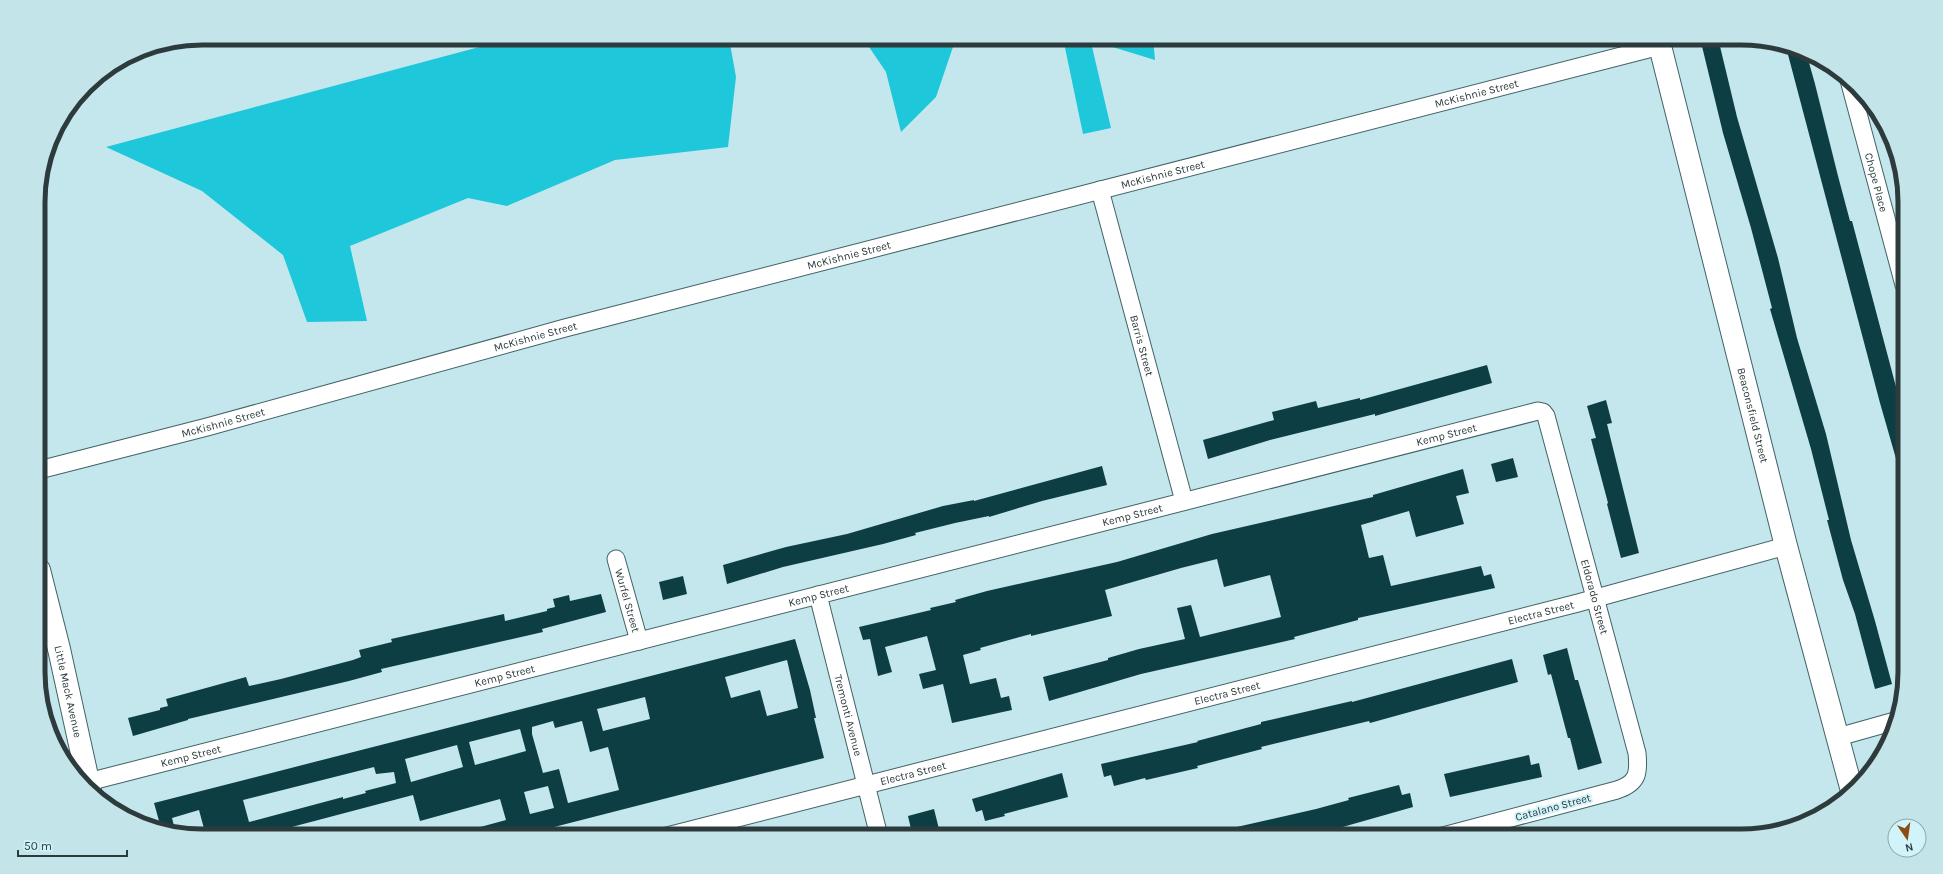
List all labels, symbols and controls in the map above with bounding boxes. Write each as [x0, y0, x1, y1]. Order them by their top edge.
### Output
street label: McKishnie Street [1433, 77, 1520, 111]
street label: Chope Place [1862, 152, 1890, 214]
street label: McKishnie Street [1120, 158, 1206, 192]
street label: McKishnie Street [806, 238, 892, 272]
street label: Barris Street [1127, 314, 1156, 378]
street label: McKishnie Street [492, 319, 578, 354]
street label: Beaconsfield Street [1734, 366, 1771, 464]
street label: McKishnie Street [180, 405, 266, 440]
street label: Kemp Street [1415, 421, 1478, 449]
street label: Kemp Street [1101, 501, 1164, 529]
street label: Eldorado Street [1578, 558, 1611, 636]
street label: Wurfel Street [612, 567, 642, 634]
street label: Kemp Street [787, 582, 850, 610]
street label: Electra Street [1507, 598, 1575, 628]
street label: Little Mack Avenue [51, 644, 84, 739]
street label: Kemp Street [473, 662, 536, 690]
street label: Tremonti Avenue [831, 673, 865, 758]
street label: Electra Street [1193, 679, 1261, 708]
street label: Kemp Street [159, 742, 222, 770]
street label: Electra Street [879, 759, 948, 788]
street label: Catalano Street [1514, 791, 1592, 824]
north arrow [1887, 818, 1927, 858]
scale bar [18, 832, 127, 858]
text: 50 m [24, 839, 52, 853]
text: N [1904, 840, 1914, 854]

